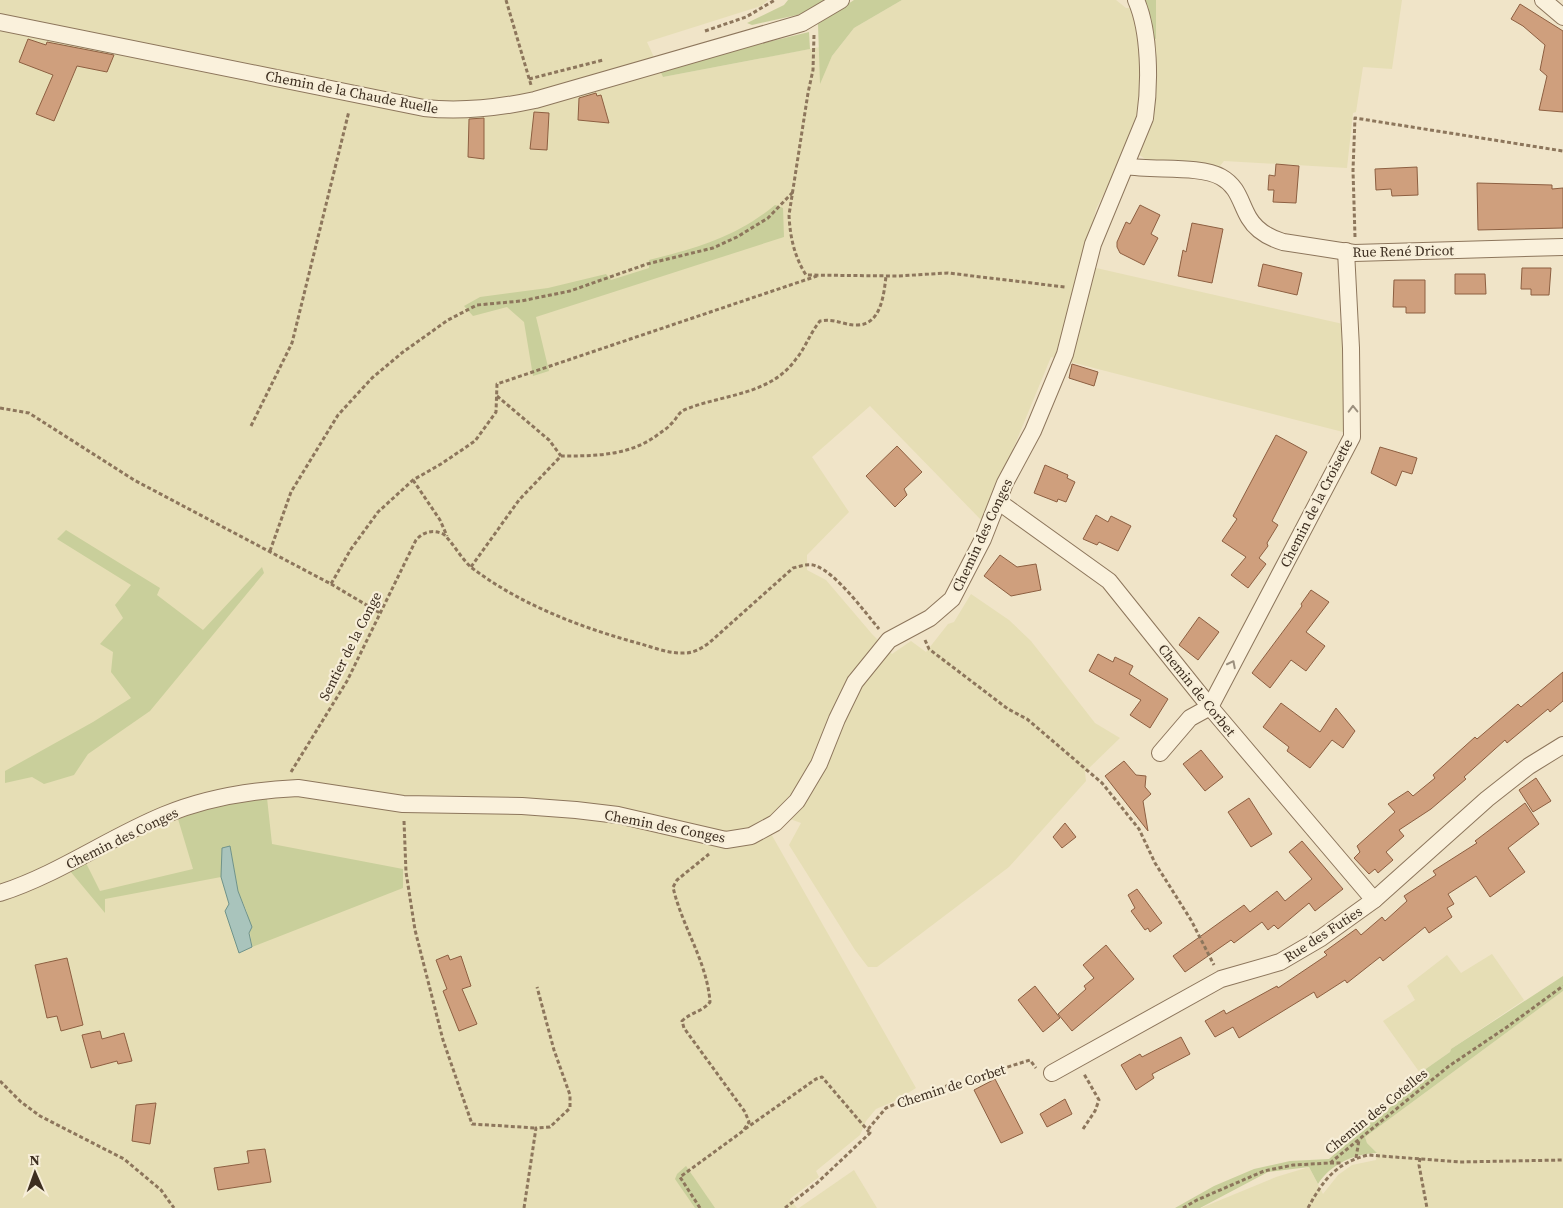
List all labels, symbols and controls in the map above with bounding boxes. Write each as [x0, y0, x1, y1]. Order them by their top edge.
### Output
street label: Chemin de la Chaude Ruelle [264, 65, 440, 119]
street label: Rue René Dricot [1352, 240, 1454, 262]
one-way arrow [1348, 404, 1358, 412]
street label: Chemin de la Croisette [1275, 435, 1357, 571]
street label: Chemin des Conges [947, 475, 1017, 595]
street label: Sentier de la Conge [314, 588, 386, 704]
street label: Chemin de Corbet [1154, 640, 1241, 741]
one-way arrow [1226, 660, 1236, 669]
street label: Chemin des Conges [62, 802, 182, 874]
street label: Chemin des Conges [603, 804, 727, 848]
street label: Rue des Futies [1280, 901, 1366, 967]
street label: Chemin de Corbet [894, 1059, 1008, 1113]
street label: Chemin des Cotelles [1320, 1063, 1432, 1159]
north arrow [10, 1148, 60, 1198]
text: N [29, 1150, 40, 1170]

